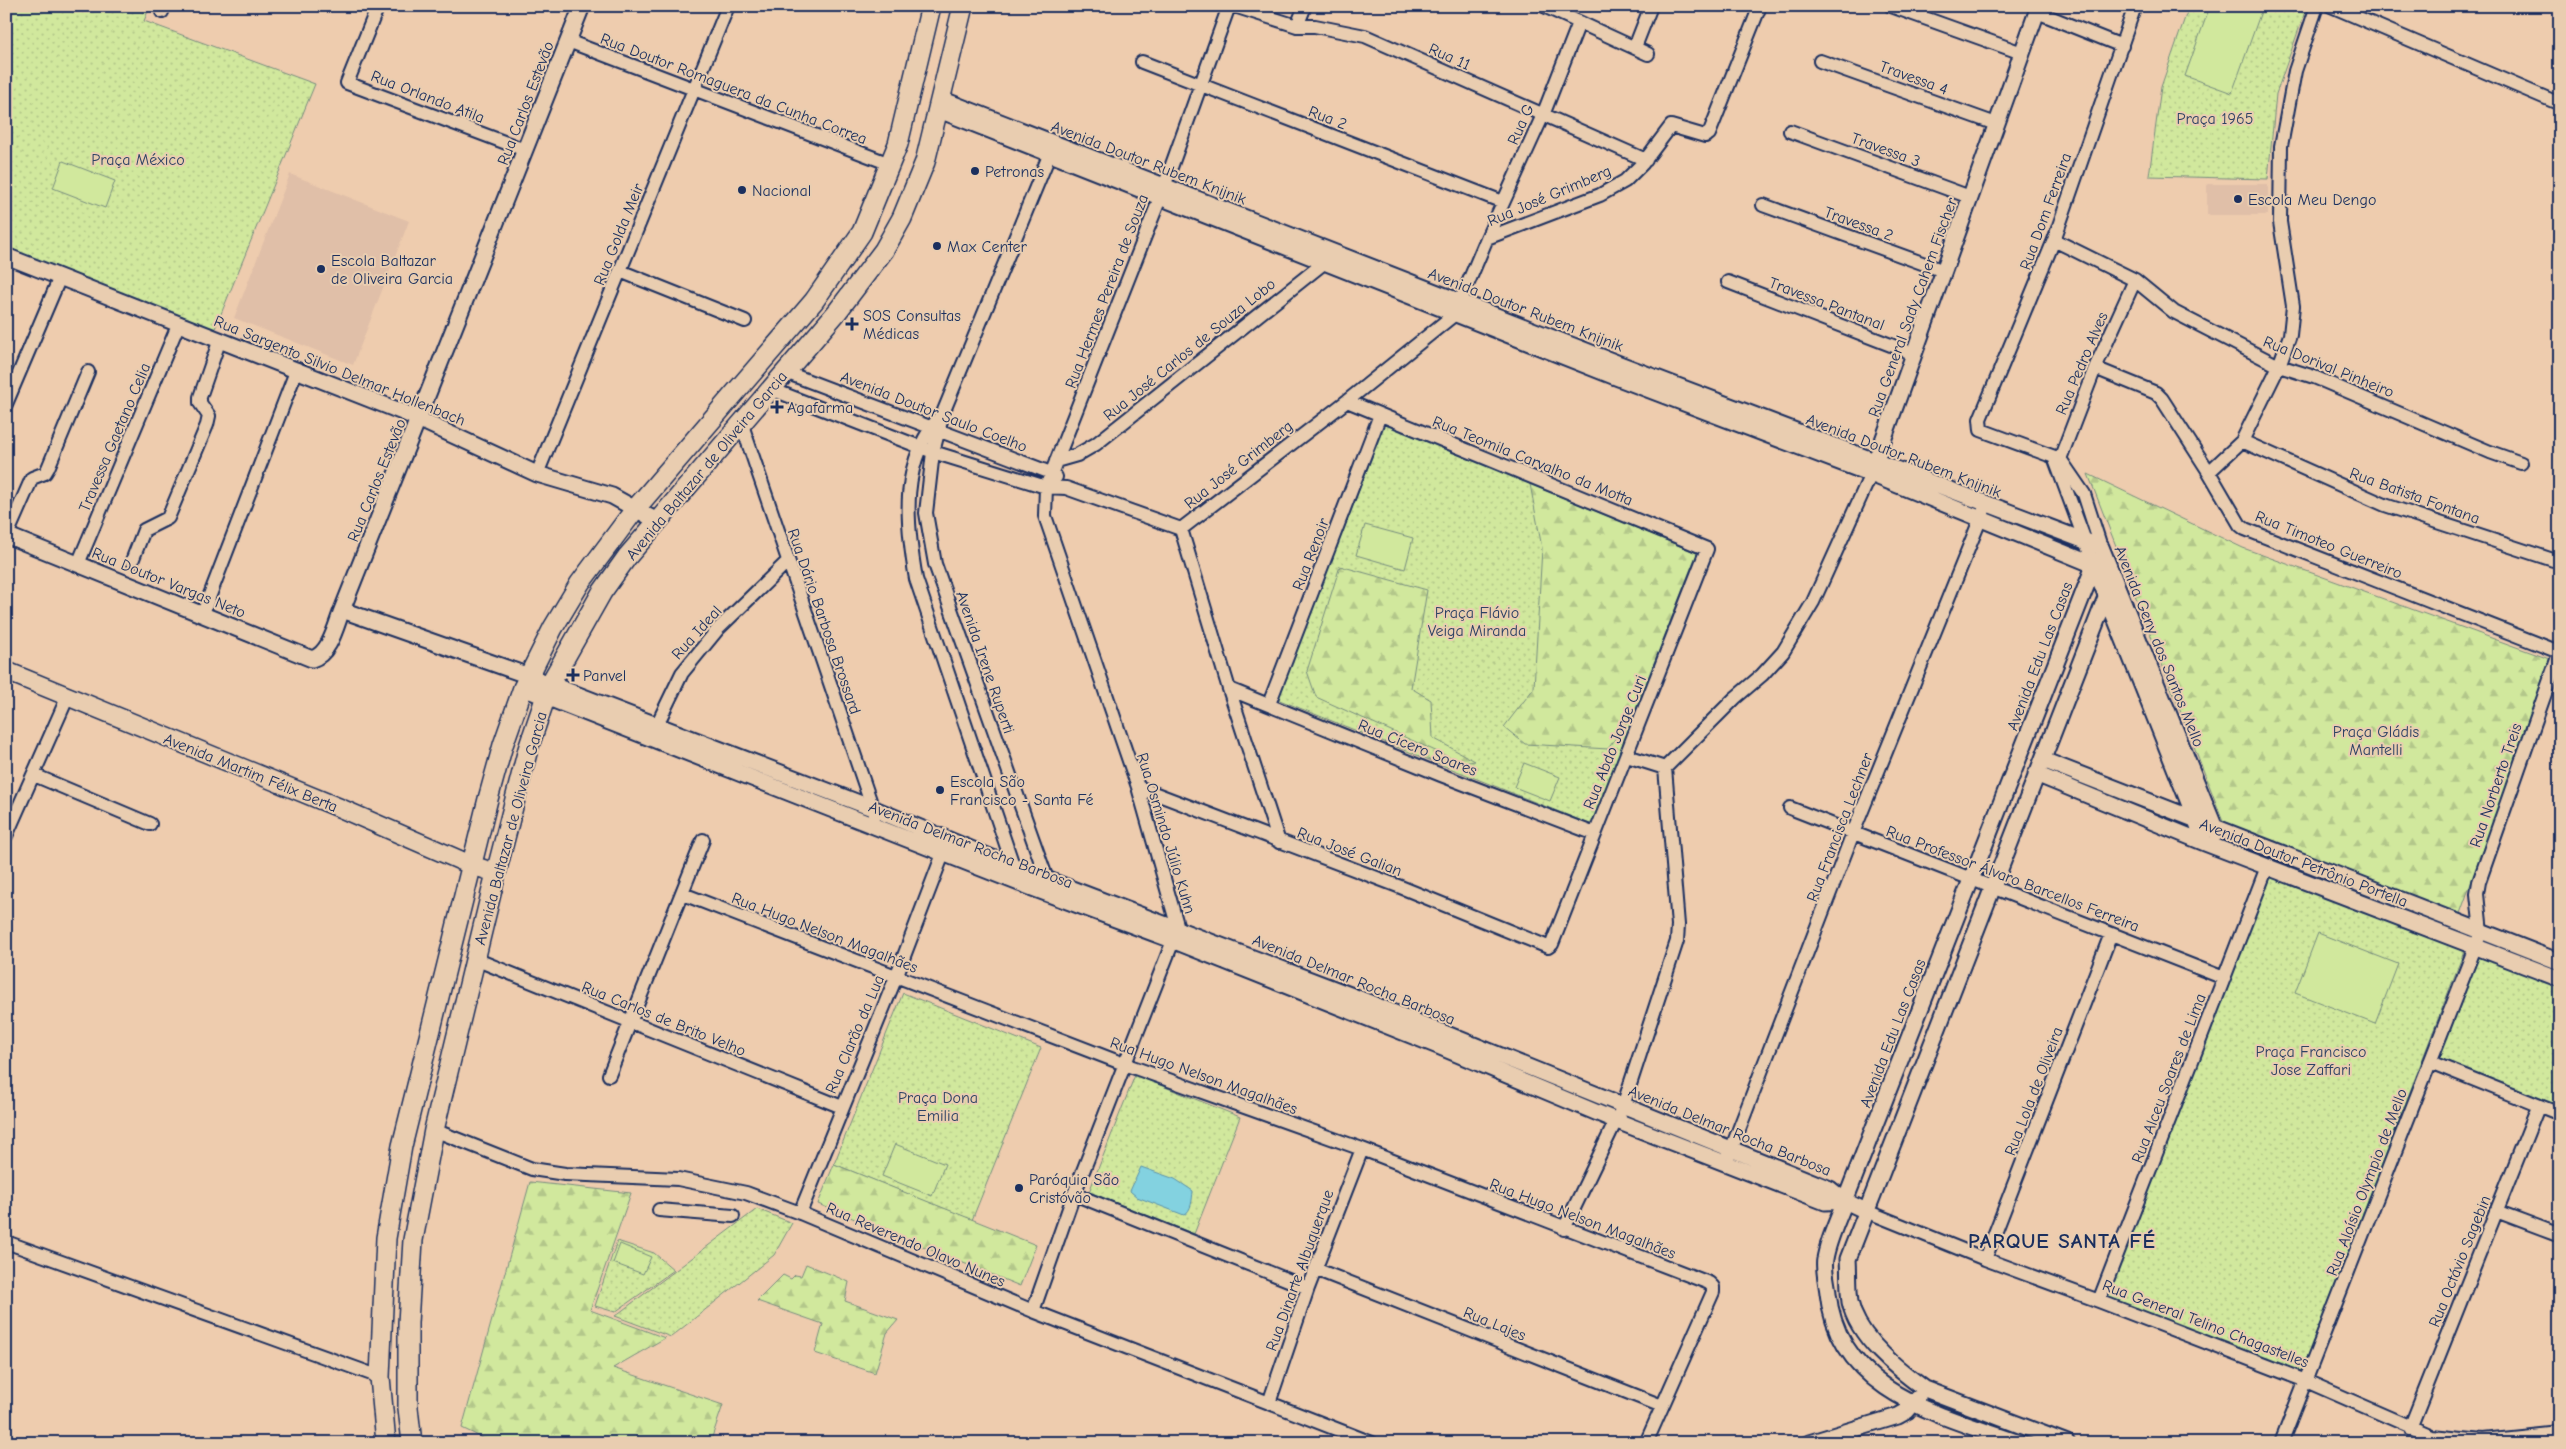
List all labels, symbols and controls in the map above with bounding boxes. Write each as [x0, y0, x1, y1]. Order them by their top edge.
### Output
street label: Rua Doutor Romaguera da Cunha Correa [598, 30, 869, 148]
street label: Rua Carlos Estevão [494, 39, 558, 168]
street label: Rua 11 [1426, 40, 1473, 74]
street label: Travessa 4 [1877, 57, 1950, 99]
street label: Rua Orlando Atila [368, 67, 487, 127]
street label: Rua G [1504, 101, 1538, 148]
street label: Rua 2 [1306, 102, 1349, 133]
park label: Praça 1965 [2177, 110, 2253, 128]
street label: Avenida Doutor Rubem Knijnik [1049, 117, 1249, 209]
street label: Travessa 3 [1849, 129, 1923, 171]
street label: Rua Dom Ferreira [2016, 150, 2075, 272]
park label: Praça México [91, 151, 185, 169]
street label: Rua José Grimberg [1485, 162, 1614, 230]
place label: Petronas [985, 163, 1045, 181]
marker: Petronas [969, 165, 981, 177]
street label: Rua Golda Meir [590, 180, 648, 288]
place label: Nacional [752, 182, 811, 200]
marker: Nacional [736, 184, 748, 196]
place label: Escola Meu Dengo [2248, 191, 2376, 209]
street label: Rua Hermes Pereira de Souza [1062, 192, 1152, 391]
marker: Escola Meu Dengo [2232, 193, 2244, 205]
street label: Rua General Sady Cahem Fischer [1865, 195, 1961, 420]
street label: Travessa 2 [1822, 203, 1896, 245]
place label: Max Center [947, 238, 1027, 256]
marker: Max Center [931, 240, 943, 252]
place label: Escola Baltazar de Oliveira Garcia [331, 252, 453, 288]
marker: Escola Baltazar de Oliveira Garcia [315, 263, 327, 275]
street label: Avenida Doutor Rubem Knijnik [1426, 264, 1626, 356]
street label: Travessa Pantanal [1766, 274, 1887, 334]
street label: Rua José Carlos de Souza Lobo [1100, 275, 1279, 425]
place label: SOS Consultas Médicas [863, 307, 961, 343]
street label: Rua Pedro Alves [2052, 309, 2112, 417]
street label: Rua Sargento Silvio Delmar Hollenbach [211, 312, 468, 430]
marker: SOS Consultas Médicas [845, 317, 859, 331]
street label: Rua Dorival Pinheiro [2261, 332, 2397, 401]
street label: Travessa Gaetano Celia [75, 360, 154, 514]
street label: Avenida Baltazar de Oliveira Garcia [622, 368, 791, 564]
street label: Avenida Doutor Saulo Coelho [838, 368, 1030, 456]
place label: Agafarma [787, 399, 853, 417]
marker: Agafarma [771, 401, 783, 413]
street label: Avenida Doutor Rubem Knijnik [1804, 410, 2004, 502]
street label: Rua Teomila Carvalho da Motta [1430, 412, 1635, 509]
street label: Rua Carlos Estevão [344, 416, 410, 545]
street label: Rua José Grimberg [1181, 417, 1296, 513]
street label: Rua Batista Fontana [2347, 464, 2482, 528]
street label: Rua Timoteo Guerreiro [2252, 507, 2405, 583]
street label: Rua Renoir [1289, 515, 1333, 593]
street label: Rua Dário Barbosa Brossard [784, 526, 864, 717]
street label: Avenida Geny dos Santos Mello [2110, 543, 2208, 750]
street label: Rua Doutor Vargas Neto [89, 544, 248, 622]
street label: Avenida Edu Las Casas [2003, 579, 2077, 733]
street label: Avenida Irene Ruperti [952, 589, 1018, 736]
street label: Rua Ideal [668, 602, 725, 663]
park label: Praça Flávio Veiga Miranda [1428, 604, 1526, 640]
place label: Panvel [583, 667, 626, 685]
marker: Panvel [567, 669, 579, 681]
street label: Rua Abdo Jorge Curi [1580, 673, 1650, 812]
street label: Avenida Baltazar de Oliveira Garcia [471, 710, 551, 947]
street label: Rua Cícero Soares [1356, 716, 1480, 780]
street label: Rua Norberto Treis [2466, 721, 2526, 850]
park label: Praça Gládis Mantelli [2333, 723, 2420, 759]
street label: Avenida Martim Félix Berta [161, 730, 340, 816]
street label: Rua Francisca Lechner [1803, 750, 1877, 904]
street label: Rua Osmindo Júlio Kuhn [1133, 751, 1199, 916]
place label: Escola São Francisco - Santa Fé [950, 773, 1094, 809]
marker: Escola São Francisco - Santa Fé [934, 784, 946, 796]
street label: Avenida Delmar Rocha Barbosa [866, 798, 1075, 892]
street label: Avenida Doutor Petrônio Portella [2197, 815, 2410, 911]
street label: Rua Professor Álvaro Barcellos Ferreira [1884, 821, 2142, 936]
street label: Rua José Galian [1295, 824, 1405, 880]
street label: Rua Hugo Nelson Magalhães [729, 889, 921, 977]
street label: Avenida Delmar Rocha Barbosa [1250, 931, 1458, 1029]
street label: Avenida Edu Las Casas [1856, 956, 1930, 1110]
street label: Rua Clarão da Lua [822, 972, 888, 1096]
street label: Rua Carlos de Brito Velho [579, 978, 748, 1060]
street label: Rua Alceu Soares de Lima [2128, 991, 2210, 1166]
street label: Rua Lola de Oliveira [2001, 1025, 2067, 1158]
street label: Rua Hugo Nelson Magalhães [1108, 1034, 1300, 1118]
park label: Praça Francisco Jose Zaffari [2255, 1043, 2367, 1079]
street label: Avenida Delmar Rocha Barbosa [1626, 1082, 1834, 1180]
street label: Rua Aloísio Olympio de Mello [2323, 1086, 2411, 1279]
park label: Praça Dona Emilia [898, 1089, 978, 1125]
place label: Paróquia São Cristóvão [1029, 1171, 1119, 1207]
street label: Rua Hugo Nelson Magalhães [1487, 1175, 1679, 1263]
marker: Paróquia São Cristóvão [1013, 1182, 1025, 1194]
street label: Rua Dinarte Albuquerque [1262, 1187, 1338, 1354]
street label: Rua Octávio Sagebin [2425, 1193, 2495, 1330]
street label: Rua Reverendo Olavo Nunes [823, 1199, 1008, 1291]
district label: PARQUE SANTA FÉ [1968, 1229, 2156, 1253]
street label: Rua General Telino Chagastelles [2100, 1276, 2312, 1372]
street label: Rua Lajes [1461, 1303, 1529, 1345]

